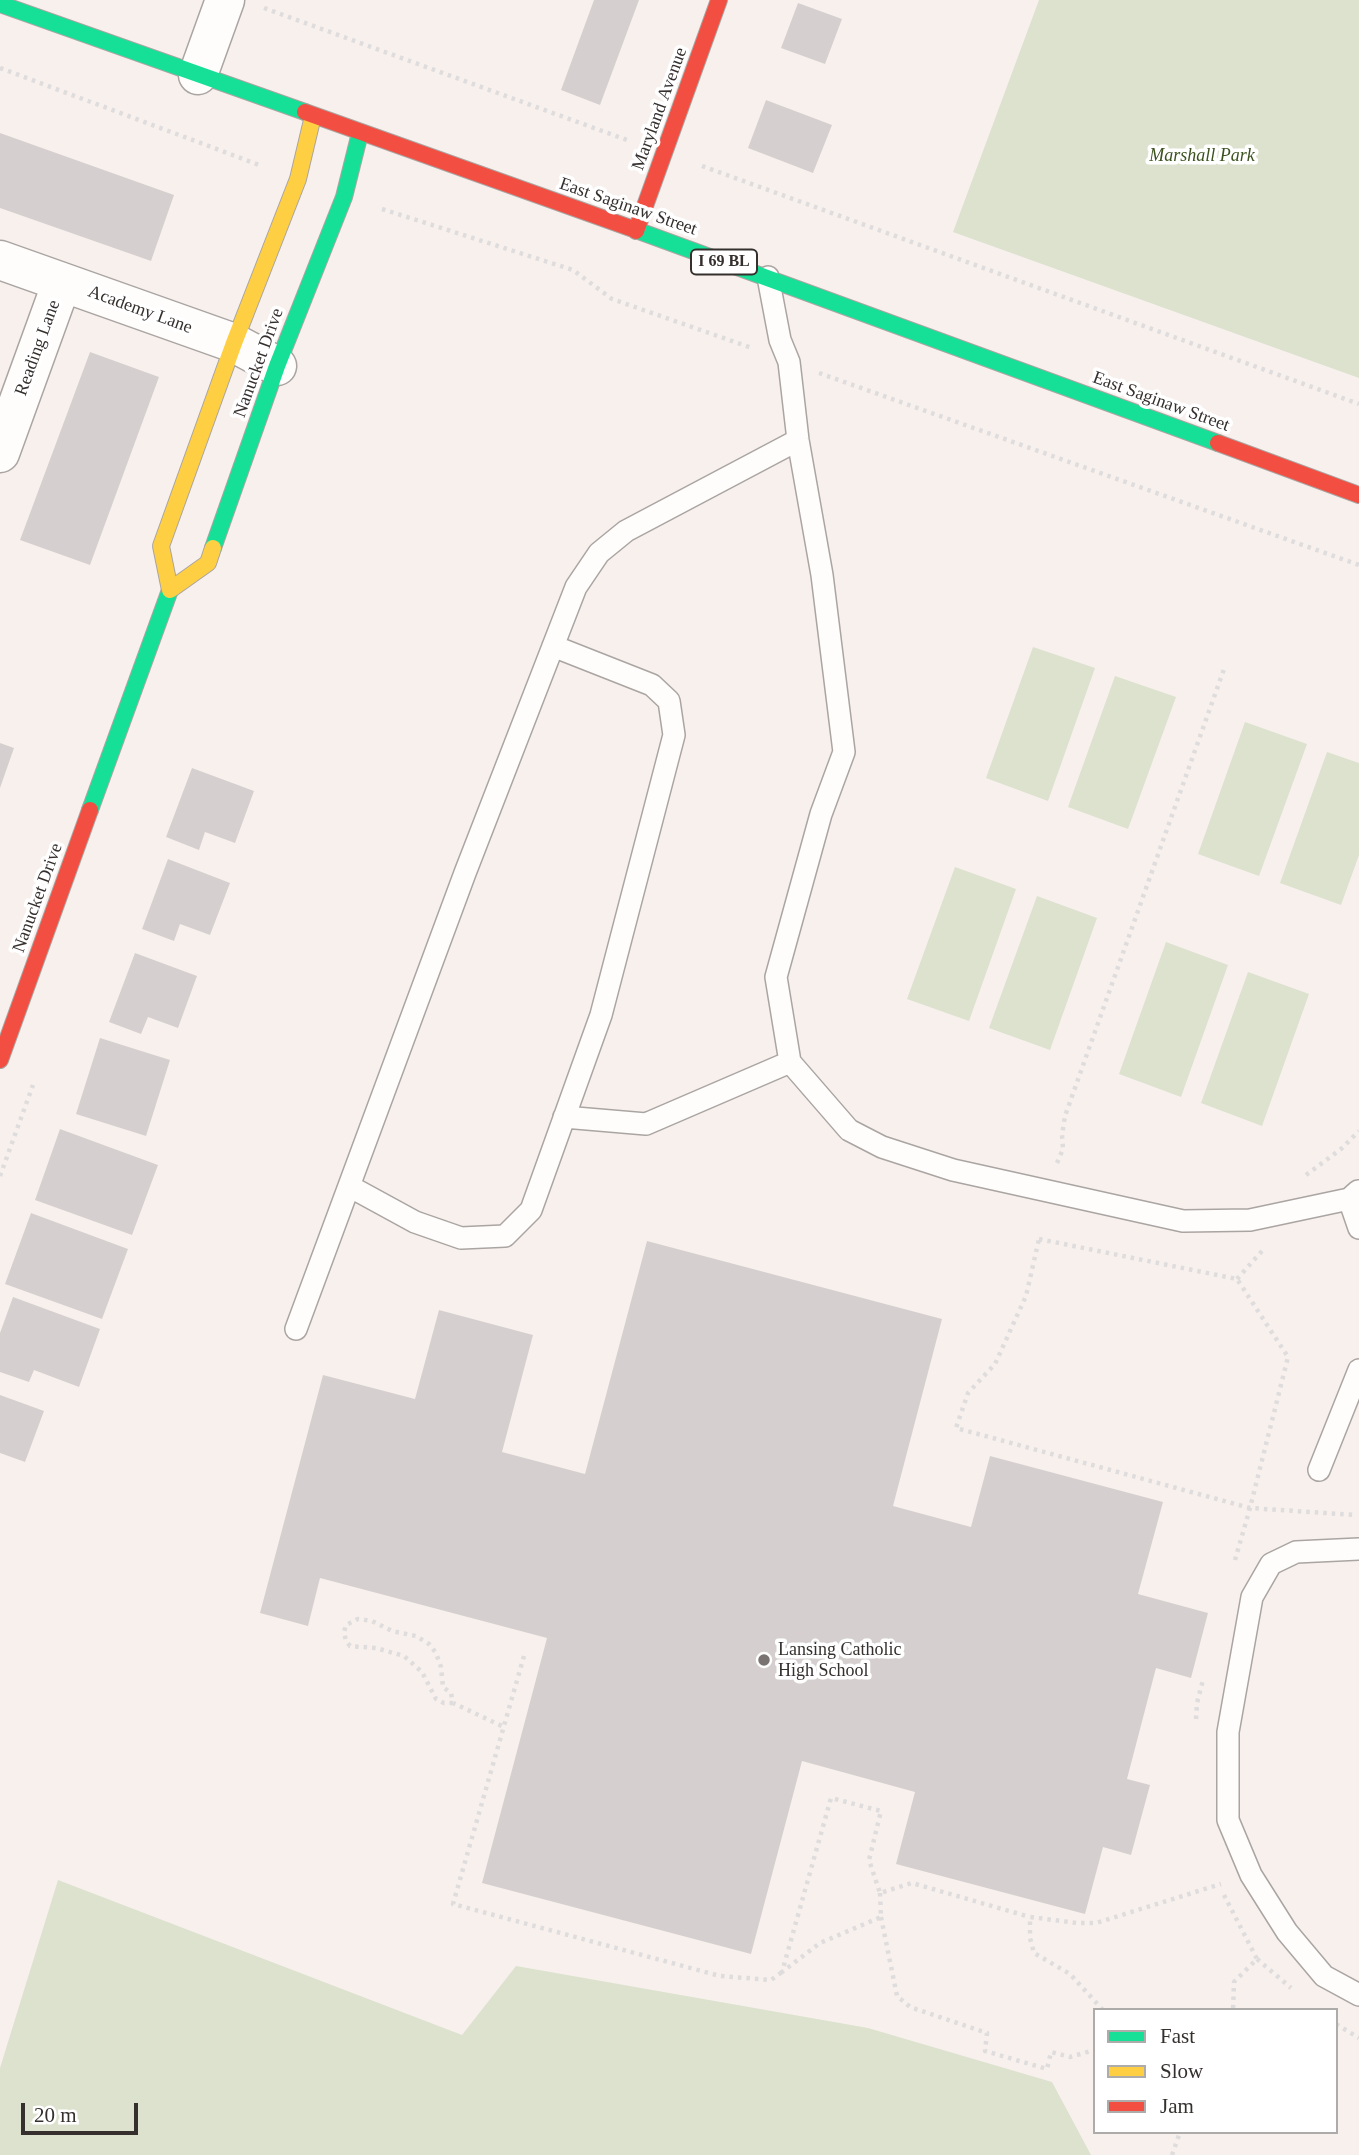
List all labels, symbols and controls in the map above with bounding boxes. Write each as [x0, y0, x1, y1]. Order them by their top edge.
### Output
street label: Maryland Avenue [628, 45, 692, 173]
park label: Marshall Park [1149, 145, 1255, 167]
street label: East Saginaw Street [556, 173, 700, 241]
road number: I 69 BL [691, 250, 757, 274]
street label: Academy Lane [85, 281, 195, 339]
street label: Reading Lane [11, 297, 65, 399]
street label: Nanucket Drive [229, 306, 289, 420]
street label: East Saginaw Street [1090, 367, 1232, 437]
street label: Nanucket Drive [8, 841, 68, 955]
place label: Lansing Catholic High School [778, 1639, 901, 1682]
marker: Lansing Catholic High School [756, 1652, 772, 1668]
legend [1093, 2008, 1338, 2134]
text: Fast [1160, 2024, 1195, 2048]
text: Slow [1160, 2059, 1203, 2083]
scale bar [24, 2088, 142, 2132]
text: Jam [1160, 2094, 1194, 2118]
text: 20 m [34, 2103, 77, 2127]

